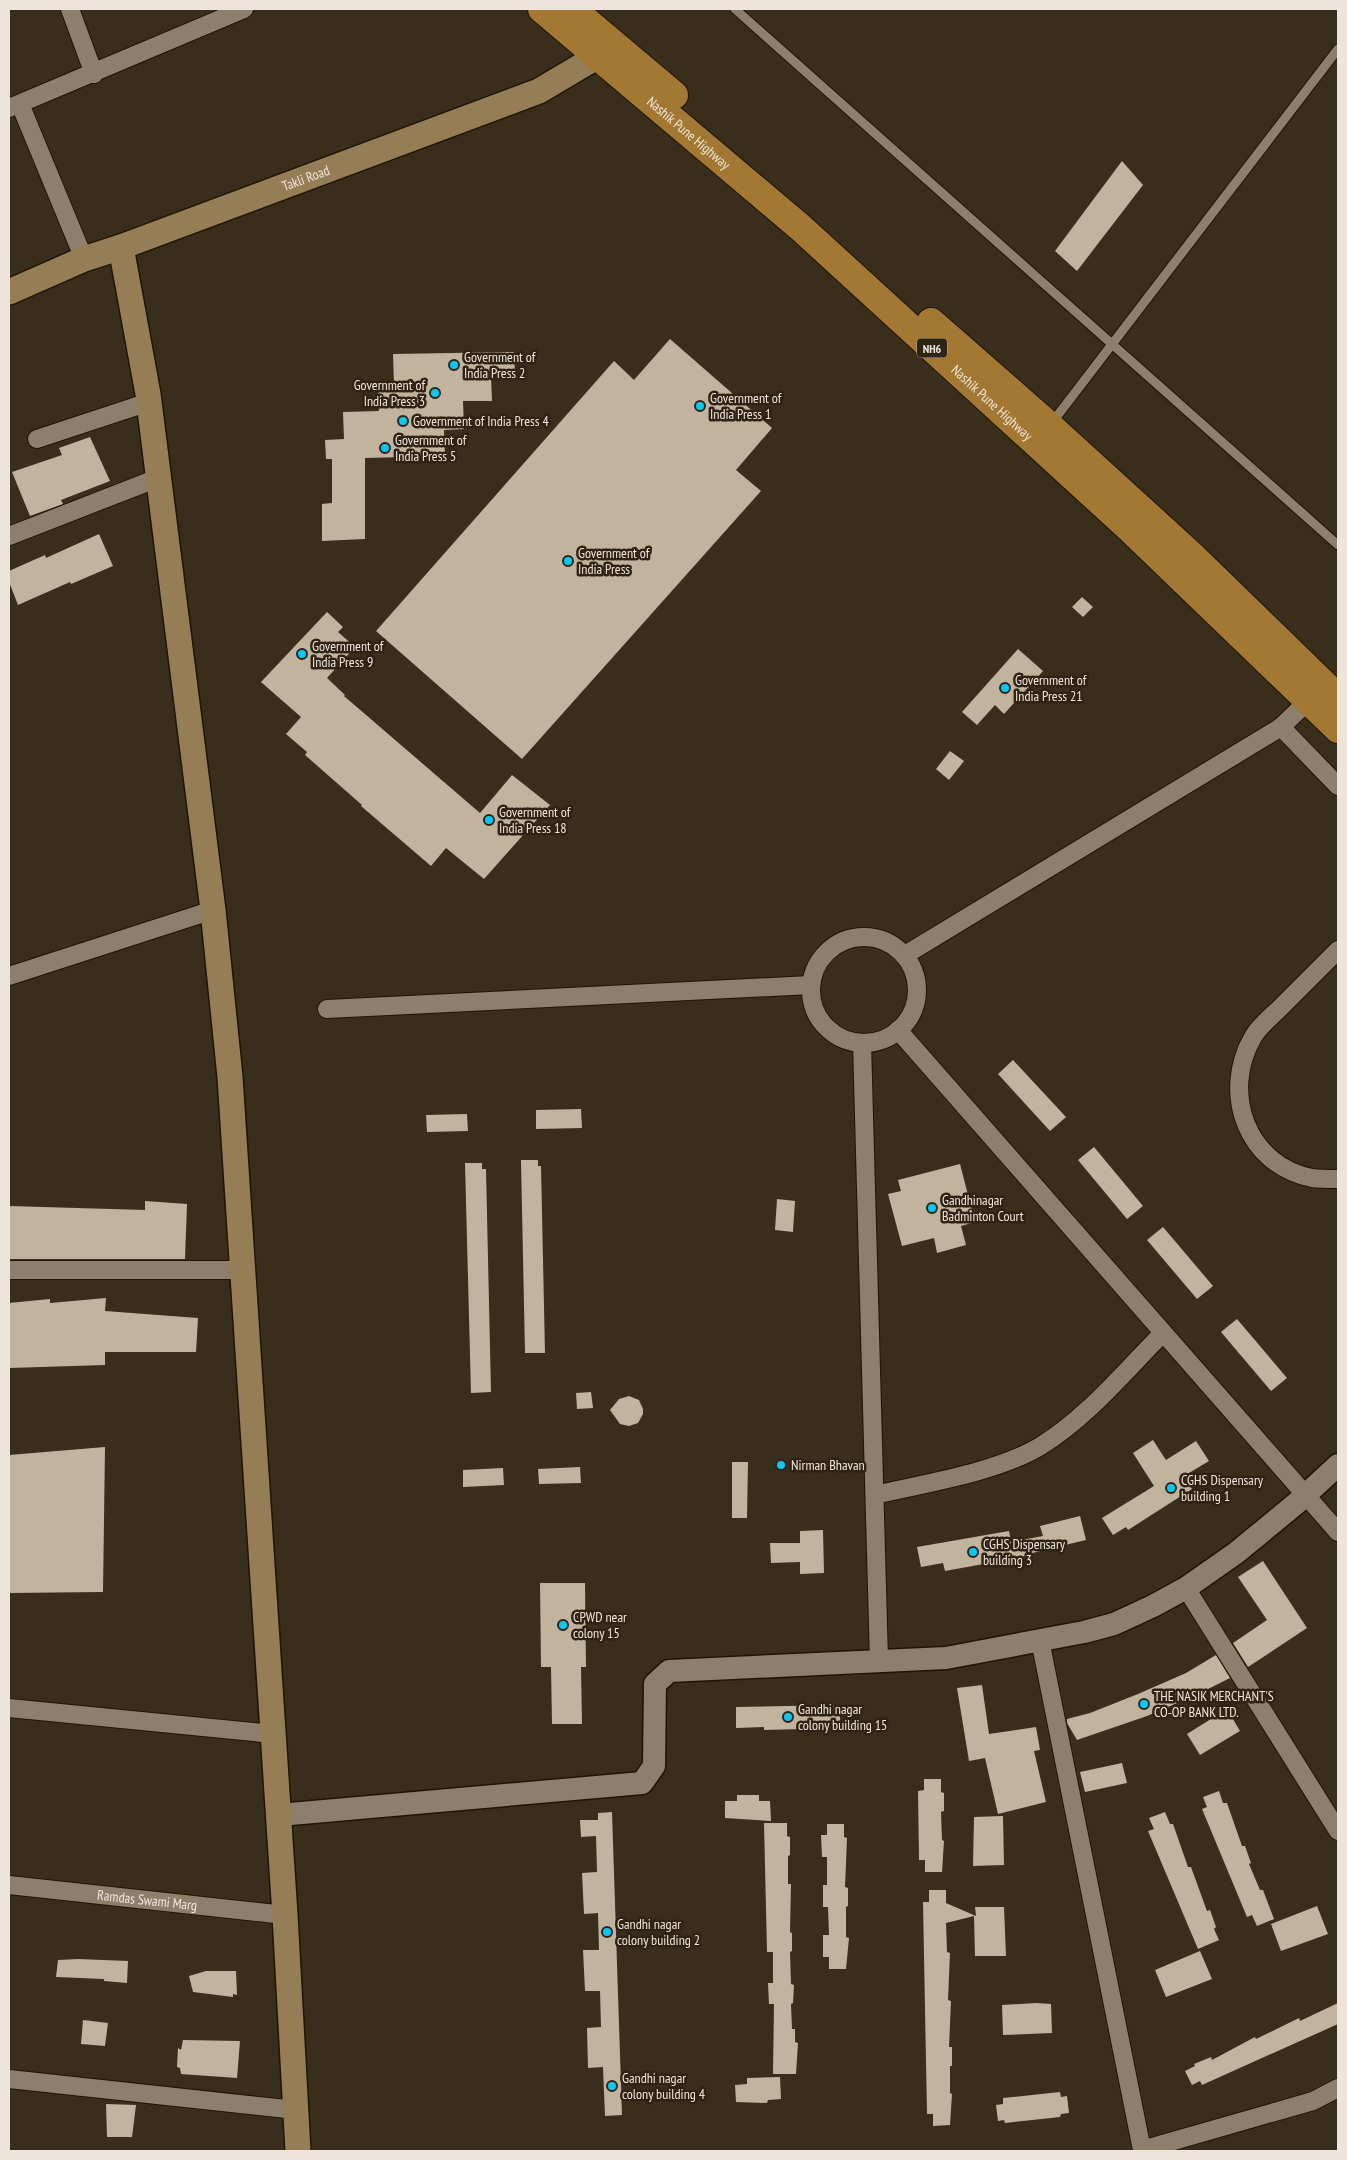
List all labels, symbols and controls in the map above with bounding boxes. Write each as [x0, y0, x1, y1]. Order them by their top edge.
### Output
street label: Nashik Pune Highway [643, 93, 735, 174]
street label: Takli Road [279, 161, 332, 195]
road number: NH6 [917, 338, 947, 358]
place label: Government of India Press 2 [464, 348, 536, 382]
marker: Government of India Press 2 [448, 359, 460, 371]
street label: Nashik Pune Highway [948, 361, 1037, 445]
place label: Government of India Press 3 [354, 376, 425, 410]
marker: Government of India Press 3 [429, 387, 441, 399]
place label: Government of India Press 1 [710, 389, 782, 423]
marker: Government of India Press 1 [694, 400, 706, 412]
place label: Government of India Press 4 [413, 412, 549, 430]
marker: Government of India Press 4 [397, 415, 409, 427]
place label: Government of India Press 5 [395, 431, 467, 465]
marker: Government of India Press 5 [379, 442, 391, 454]
place label: Government of India Press [578, 544, 650, 578]
marker: Government of India Press [562, 555, 574, 567]
place label: Government of India Press 9 [312, 637, 384, 671]
marker: Government of India Press 9 [296, 648, 308, 660]
place label: Government of India Press 21 [1015, 671, 1087, 705]
marker: Government of India Press 21 [999, 682, 1011, 694]
place label: Government of India Press 18 [499, 803, 571, 837]
marker: Government of India Press 18 [483, 814, 495, 826]
place label: Gandhinagar Badminton Court [942, 1191, 1024, 1225]
marker: Gandhinagar Badminton Court [926, 1202, 938, 1214]
place label: Nirman Bhavan [791, 1456, 865, 1474]
marker: Nirman Bhavan [775, 1459, 787, 1471]
place label: CGHS Dispensary building 1 [1181, 1471, 1264, 1505]
marker: CGHS Dispensary building 1 [1165, 1482, 1177, 1494]
place label: CGHS Dispensary building 3 [983, 1535, 1066, 1569]
marker: CGHS Dispensary building 3 [967, 1546, 979, 1558]
place label: CPWD near colony 15 [573, 1608, 627, 1642]
marker: CPWD near colony 15 [557, 1619, 569, 1631]
place label: THE NASIK MERCHANT'S CO-OP BANK LTD. [1154, 1687, 1274, 1721]
marker: THE NASIK MERCHANT'S CO-OP BANK LTD. [1138, 1698, 1150, 1710]
place label: Gandhi nagar colony building 15 [798, 1700, 887, 1734]
marker: Gandhi nagar colony building 15 [782, 1711, 794, 1723]
street label: Ramdas Swami Marg [96, 1886, 198, 1914]
place label: Gandhi nagar colony building 2 [617, 1915, 700, 1949]
marker: Gandhi nagar colony building 2 [601, 1926, 613, 1938]
place label: Gandhi nagar colony building 4 [622, 2069, 706, 2103]
marker: Gandhi nagar colony building 4 [606, 2080, 618, 2092]

